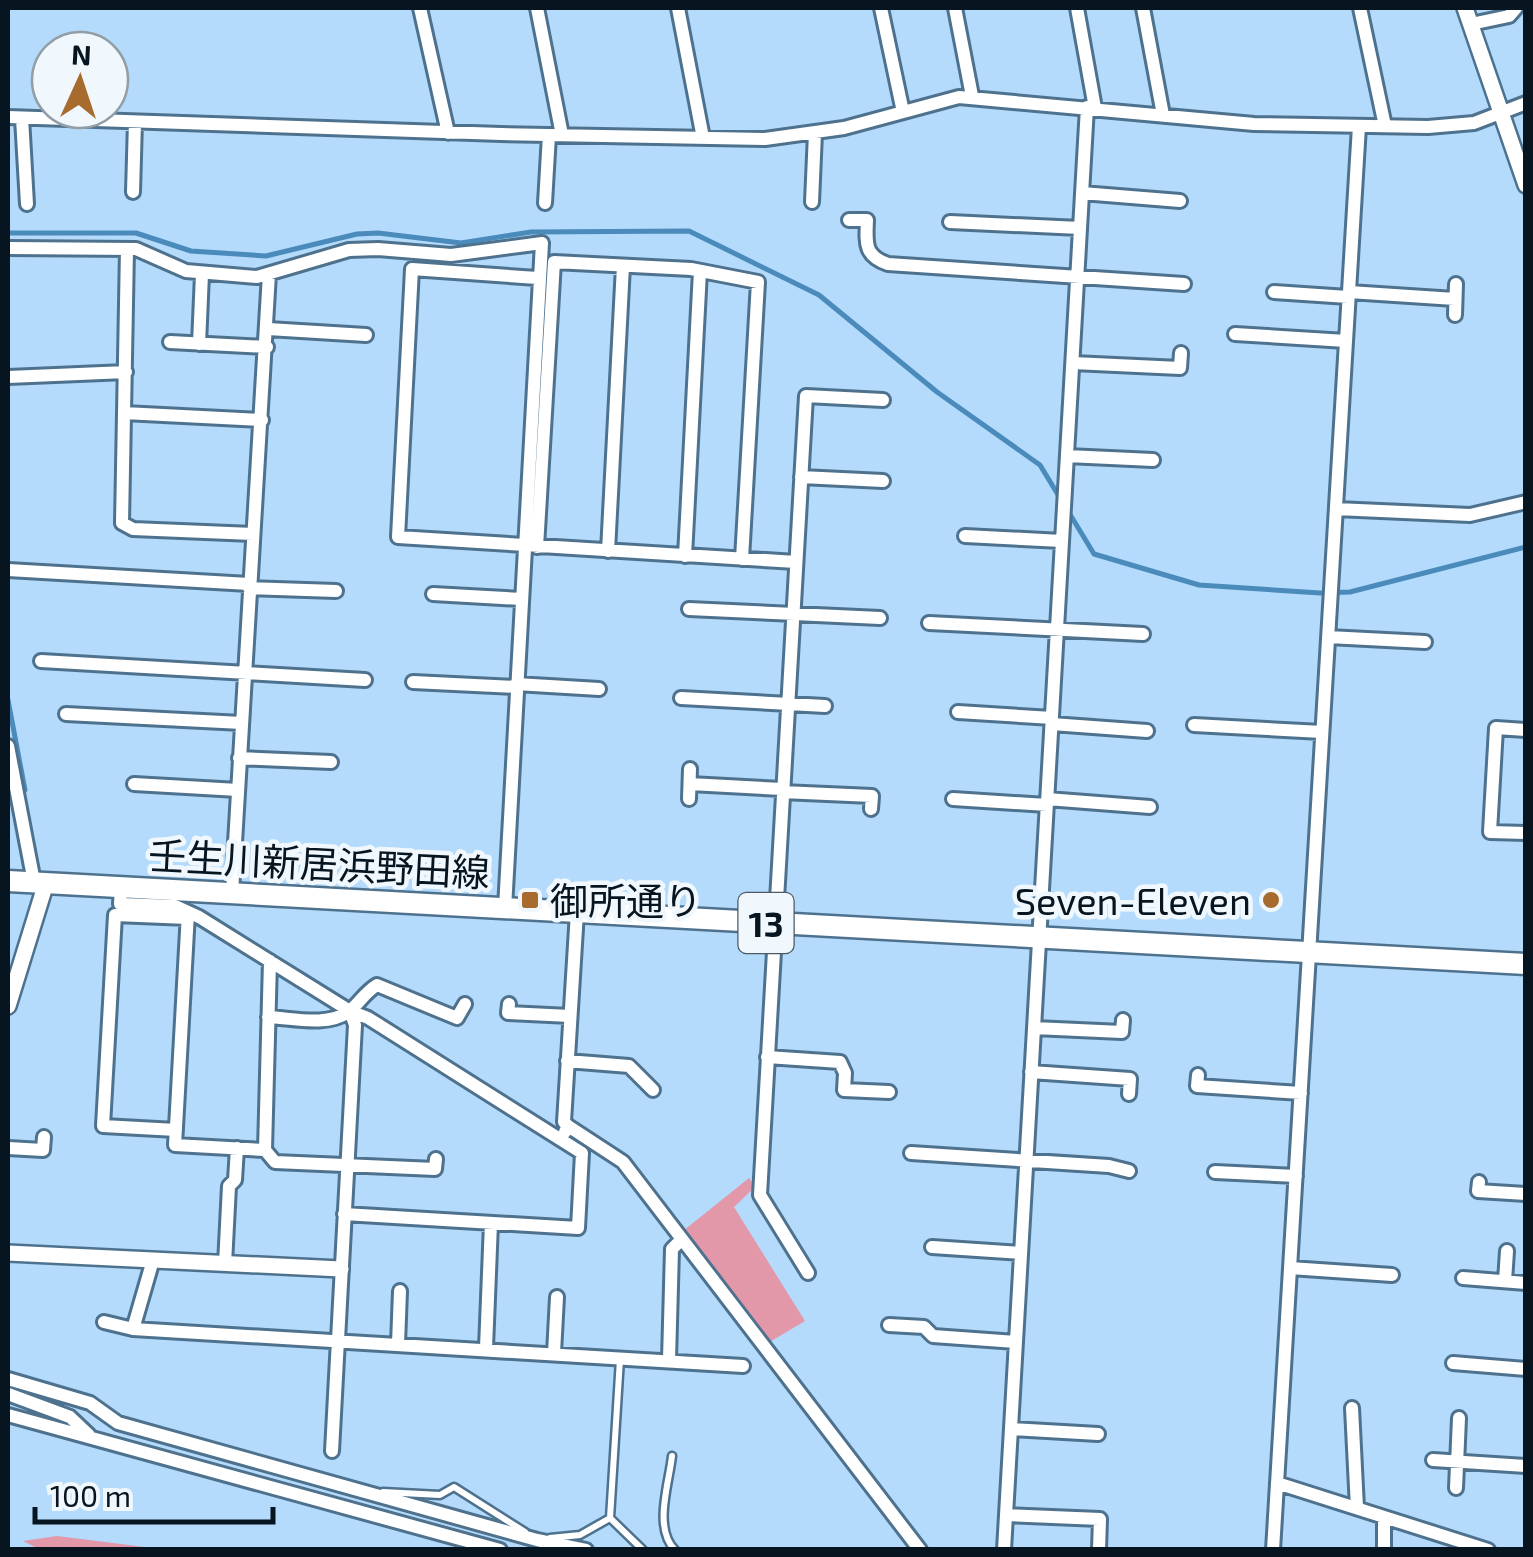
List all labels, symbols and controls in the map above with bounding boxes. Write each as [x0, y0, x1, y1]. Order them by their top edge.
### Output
north arrow [30, 30, 130, 130]
text: N [70, 37, 92, 72]
street label: 壬生川新居浜野田線 [147, 831, 491, 895]
place label: 御所通り [550, 877, 702, 923]
place label: Seven-Eleven [1015, 877, 1251, 923]
marker: 御所通り [519, 889, 541, 911]
marker: Seven-Eleven [1260, 889, 1282, 911]
road number: 13 [738, 893, 794, 953]
scale bar [35, 1462, 272, 1524]
text: 100 m [50, 1477, 131, 1513]

